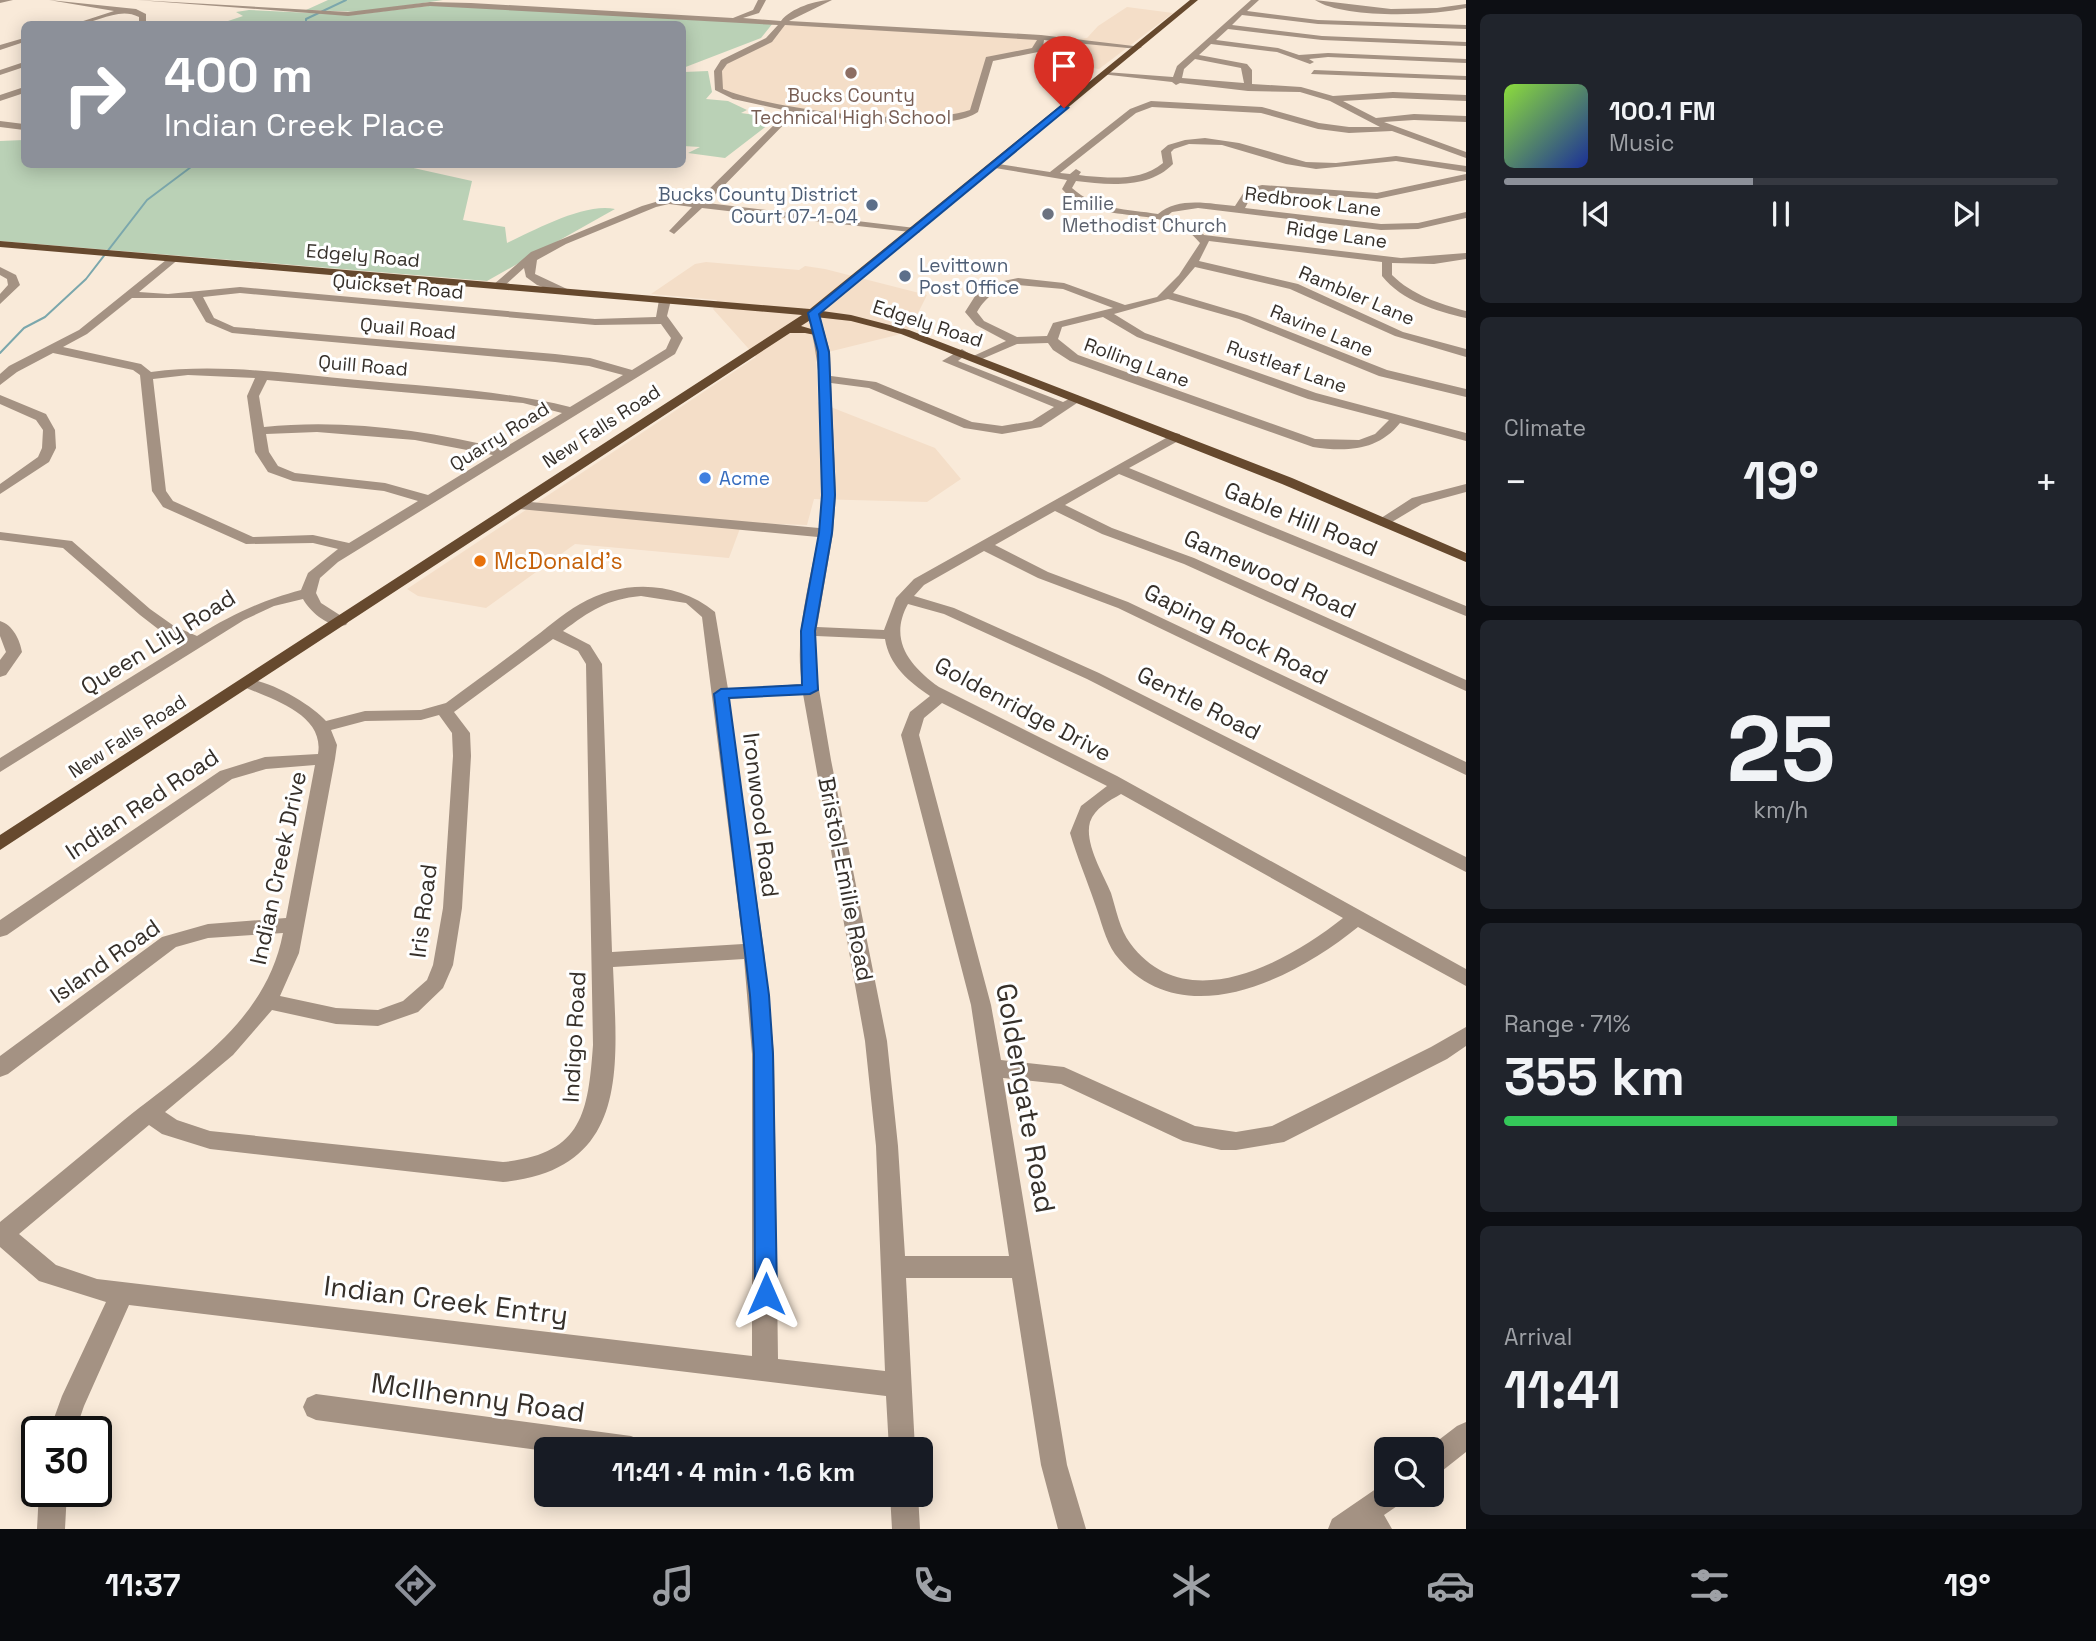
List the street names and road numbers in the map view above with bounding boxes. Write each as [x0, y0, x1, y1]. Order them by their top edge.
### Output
street label: Redbrook Lane [1243, 181, 1383, 222]
street label: Ridge Lane [1285, 215, 1389, 254]
street label: Edgely Road [305, 238, 421, 273]
street label: Rambler Lane [1295, 260, 1419, 331]
street label: Quickset Road [331, 268, 465, 305]
street label: Edgely Road [870, 294, 986, 353]
street label: Ravine Lane [1266, 298, 1377, 363]
street label: Quail Road [359, 312, 457, 345]
street label: Rolling Lane [1081, 332, 1193, 393]
street label: Rustleaf Lane [1223, 334, 1350, 399]
street label: Quill Road [317, 349, 409, 382]
street label: New Falls Road [538, 379, 665, 474]
street label: Quarry Road [445, 396, 554, 477]
street label: Gable Hill Road [1220, 475, 1382, 563]
street label: Gamewood Road [1179, 523, 1361, 625]
street label: Gaping Rock Road [1139, 576, 1333, 692]
street label: Queen Lily Road [75, 582, 241, 702]
street label: Goldenridge Drive [929, 650, 1117, 768]
street label: Gentle Road [1132, 659, 1266, 747]
street label: New Falls Road [64, 689, 191, 784]
street label: Ironwood Road [736, 731, 786, 899]
street label: Indian Red Road [60, 742, 224, 866]
street label: Indian Creek Drive [243, 769, 313, 967]
street label: Bristol-Emilie Road [811, 774, 881, 984]
street label: Iris Road [402, 862, 444, 960]
street label: Island Road [44, 912, 166, 1010]
street label: Indigo Road [556, 971, 592, 1103]
street label: Goldengate Road [988, 980, 1064, 1216]
street label: Indian Creek Entry [322, 1267, 570, 1333]
street label: McIlhenny Road [369, 1364, 587, 1430]

